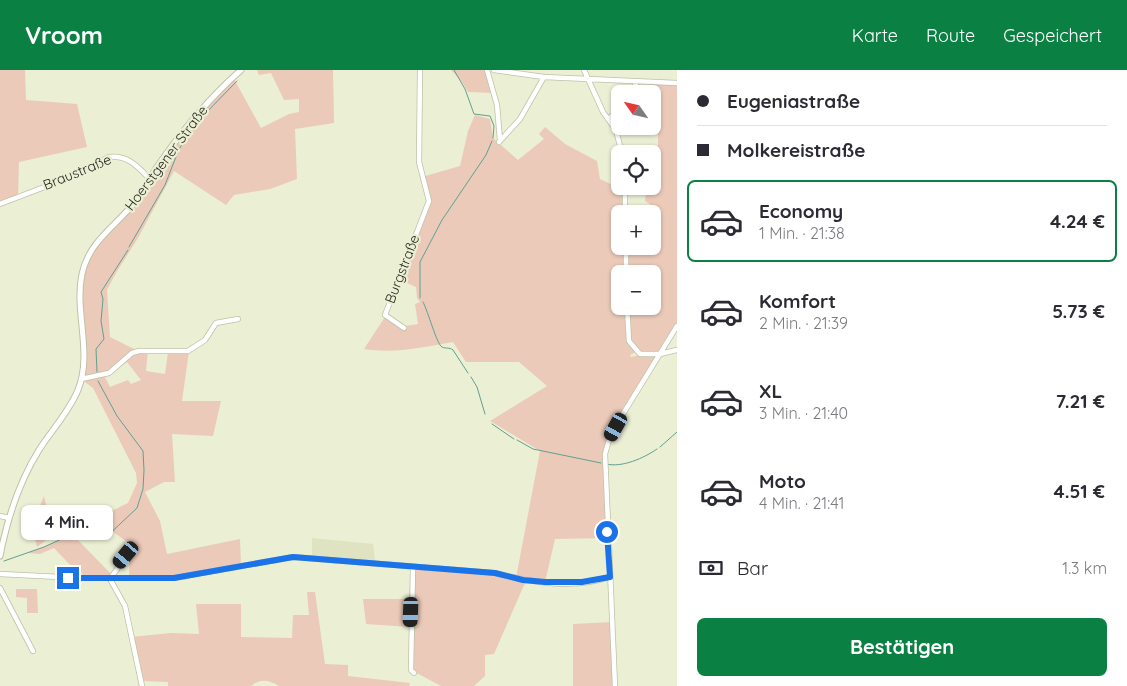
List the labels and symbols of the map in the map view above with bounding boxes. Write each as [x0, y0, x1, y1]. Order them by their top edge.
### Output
north arrow [611, 85, 661, 135]
street label: Hoerstgener Straße [120, 102, 212, 214]
street label: Braustraße [40, 150, 114, 194]
street label: Burgstraße [381, 232, 423, 306]
car [602, 410, 629, 444]
callout: 4 Min. [22, 506, 114, 540]
route start [596, 521, 618, 543]
car [110, 539, 141, 571]
route end [57, 567, 79, 589]
car [402, 597, 419, 627]

